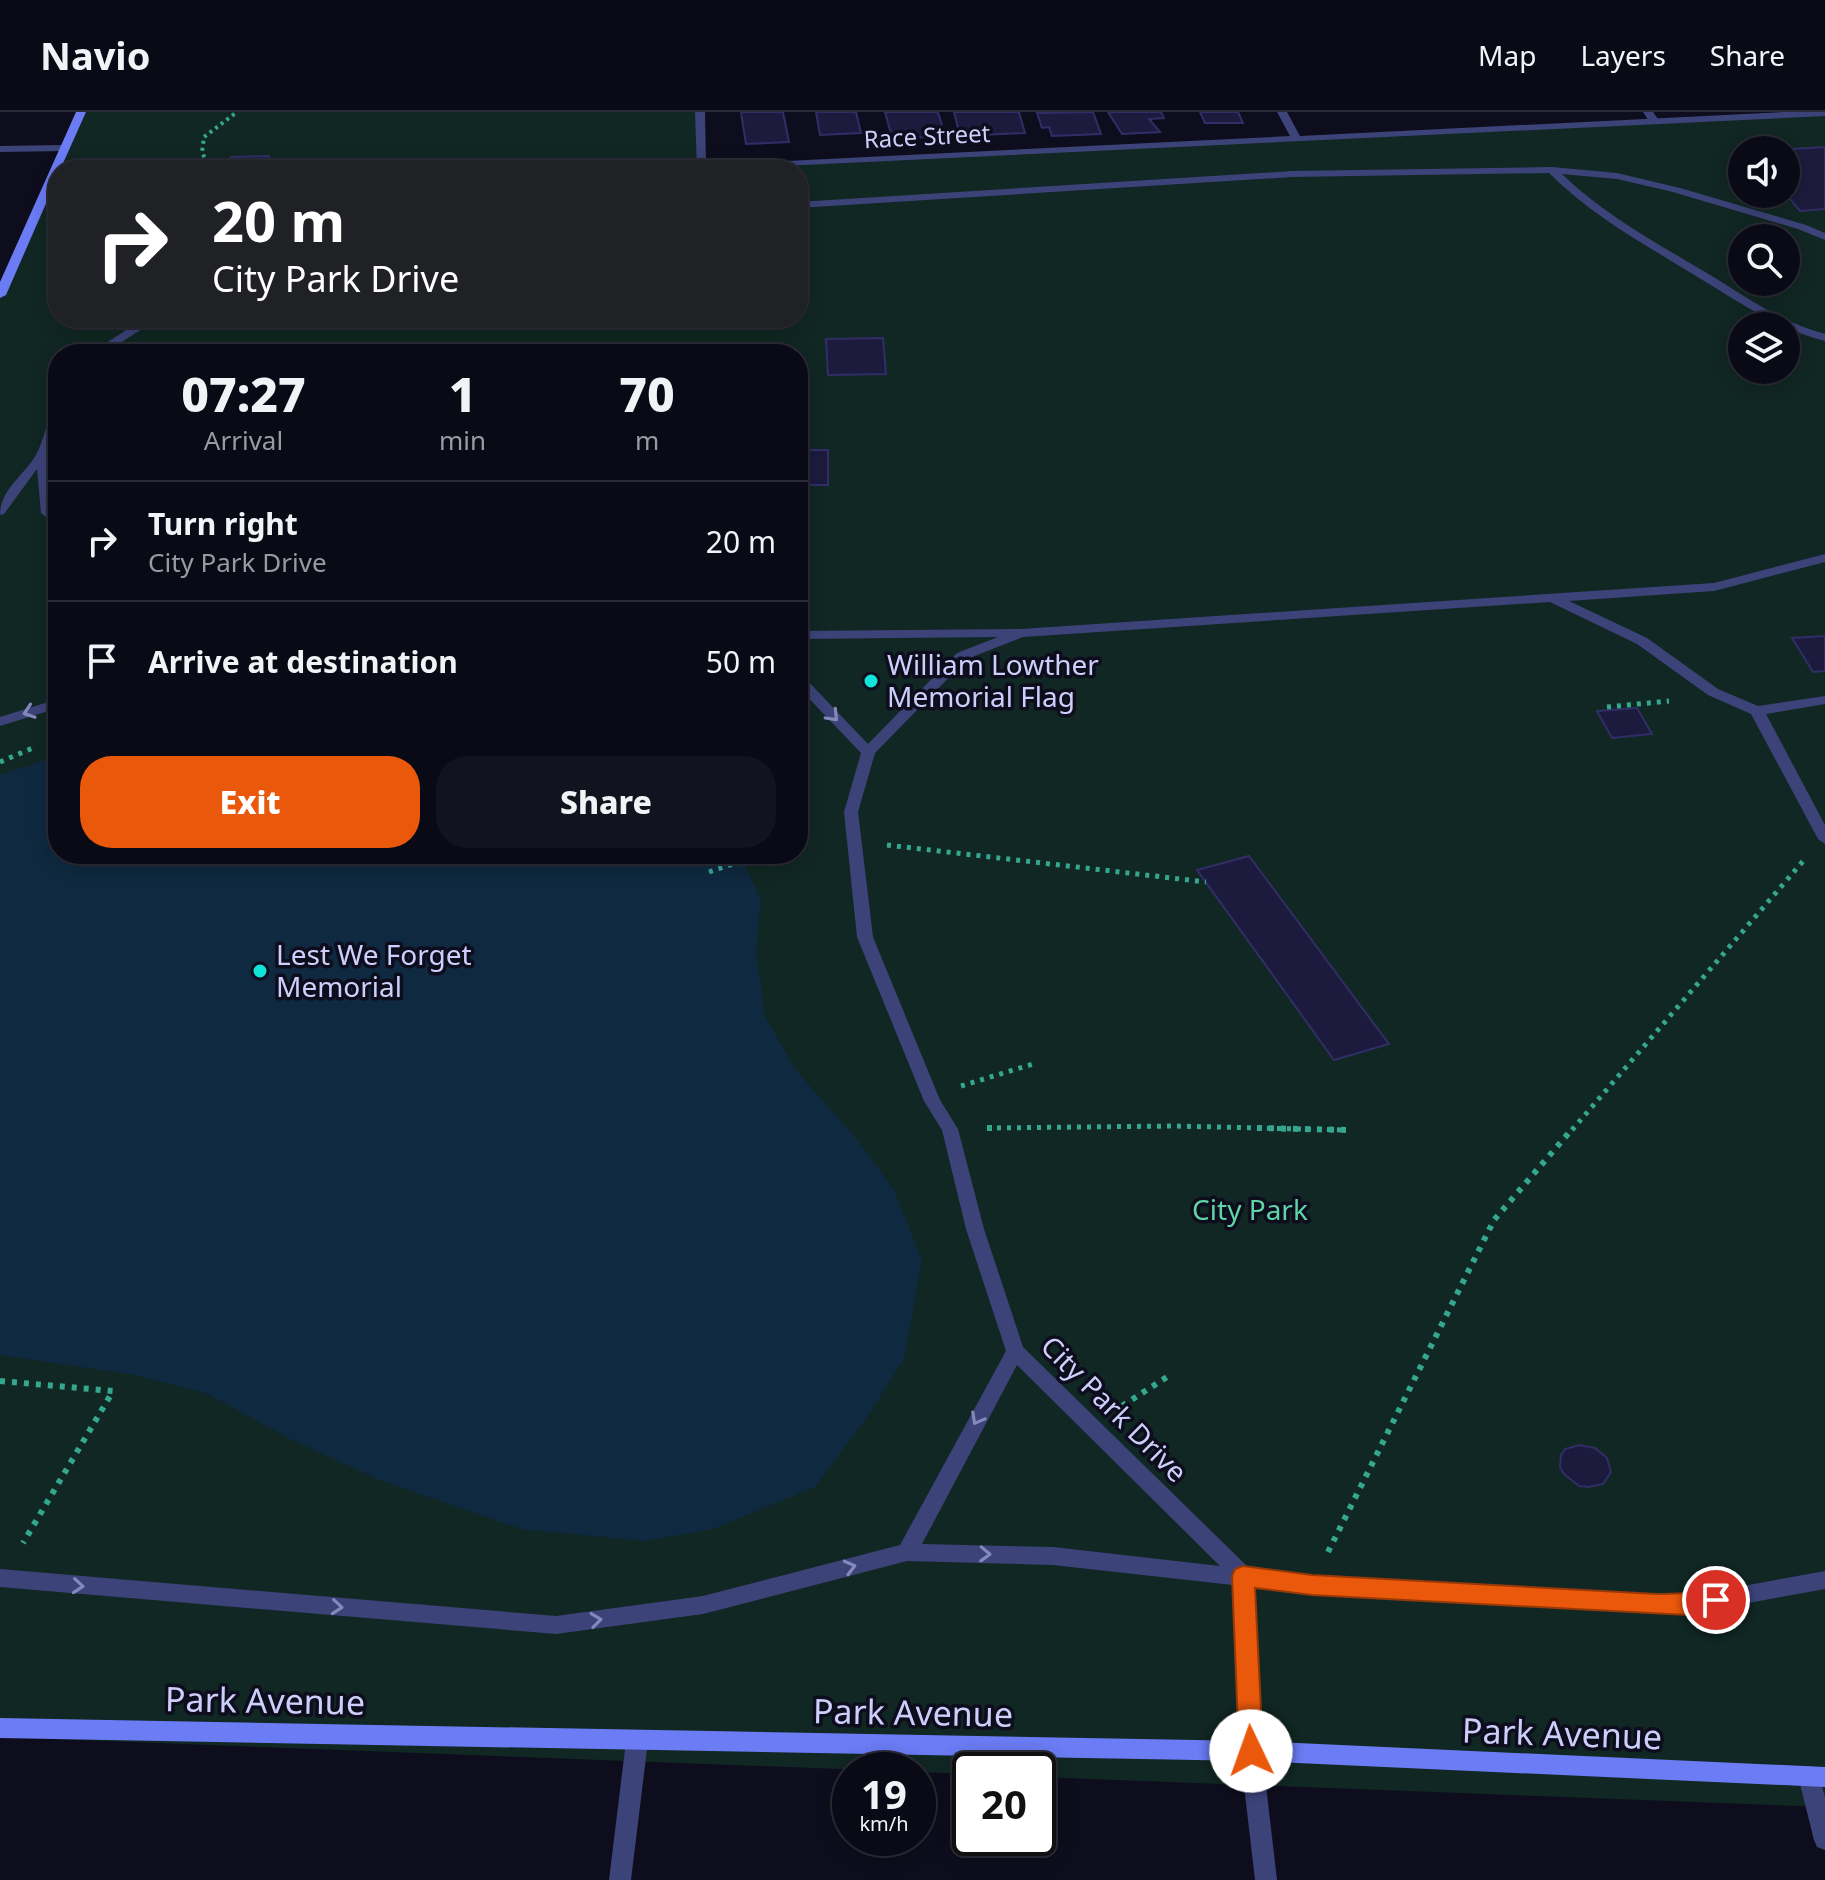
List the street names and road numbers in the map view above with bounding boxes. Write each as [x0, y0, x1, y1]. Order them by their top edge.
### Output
street label: Race Street [863, 116, 991, 155]
street label: City Park Drive [1033, 1327, 1196, 1490]
street label: Park Avenue [165, 1675, 365, 1725]
street label: Park Avenue [813, 1687, 1013, 1737]
street label: Park Avenue [1461, 1707, 1663, 1759]

